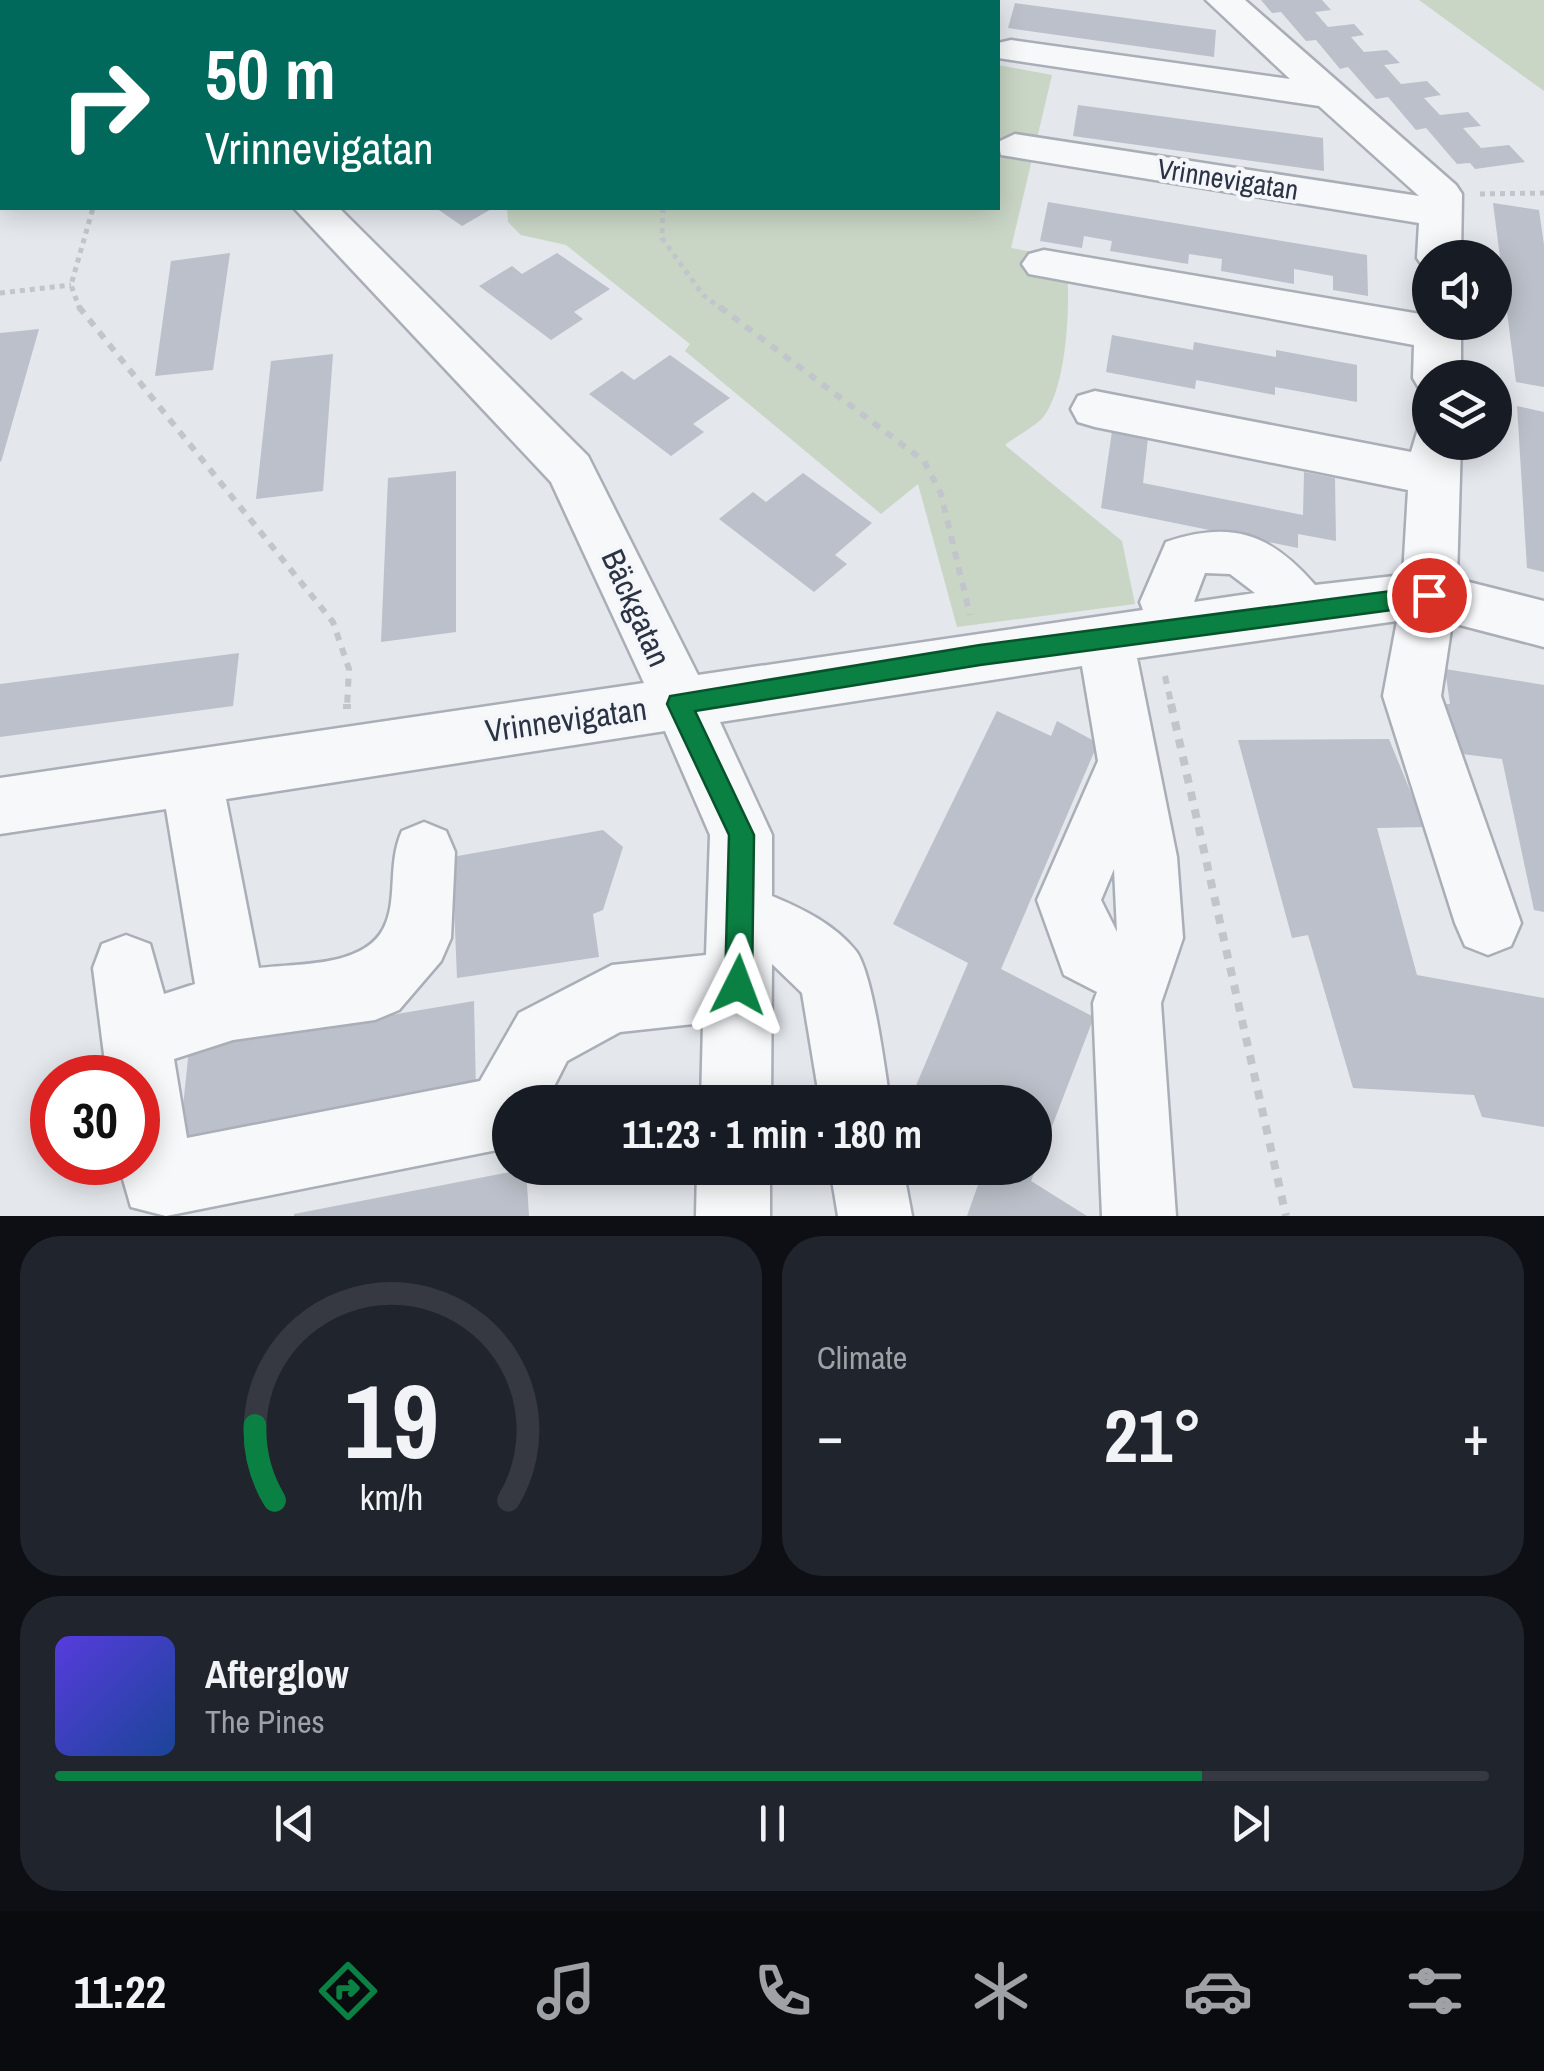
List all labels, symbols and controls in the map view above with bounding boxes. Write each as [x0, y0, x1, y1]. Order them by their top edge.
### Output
text: 50 m [205, 27, 336, 121]
icon: right [40, 40, 170, 170]
text: Vrinnevigatan [205, 117, 433, 178]
street label: Vrinnevigatan [1155, 149, 1301, 209]
map controls [1412, 240, 1512, 460]
button: sound [1412, 240, 1512, 340]
button: layers [1412, 360, 1512, 460]
street label: Bäckgatan [592, 542, 681, 673]
pin [1387, 553, 1472, 638]
icon: arrive [1402, 568, 1457, 623]
street label: Vrinnevigatan [483, 687, 649, 752]
position arrow [686, 933, 790, 1037]
speed limit sign: 30 [30, 1055, 160, 1185]
text: 11:23 · 1 min · 180 m [622, 1109, 922, 1160]
text: Climate [817, 1336, 907, 1379]
text: 19 [344, 1350, 438, 1490]
text: 21° [1104, 1384, 1202, 1485]
text: − [817, 1398, 843, 1472]
text: + [1463, 1398, 1489, 1472]
text: km/h [359, 1473, 423, 1521]
text: Afterglow [205, 1649, 349, 1700]
text: The Pines [205, 1700, 325, 1743]
icon: previous [267, 1796, 322, 1851]
icon: pause [745, 1796, 800, 1851]
icon: next [1223, 1796, 1278, 1851]
icon: directions [313, 1956, 383, 2026]
icon: music [531, 1956, 601, 2026]
icon: phone [748, 1956, 818, 2026]
icon: climate [966, 1956, 1036, 2026]
icon: car [1183, 1956, 1253, 2026]
icon: filters [1400, 1956, 1470, 2026]
text: 11:22 [74, 1961, 166, 2022]

